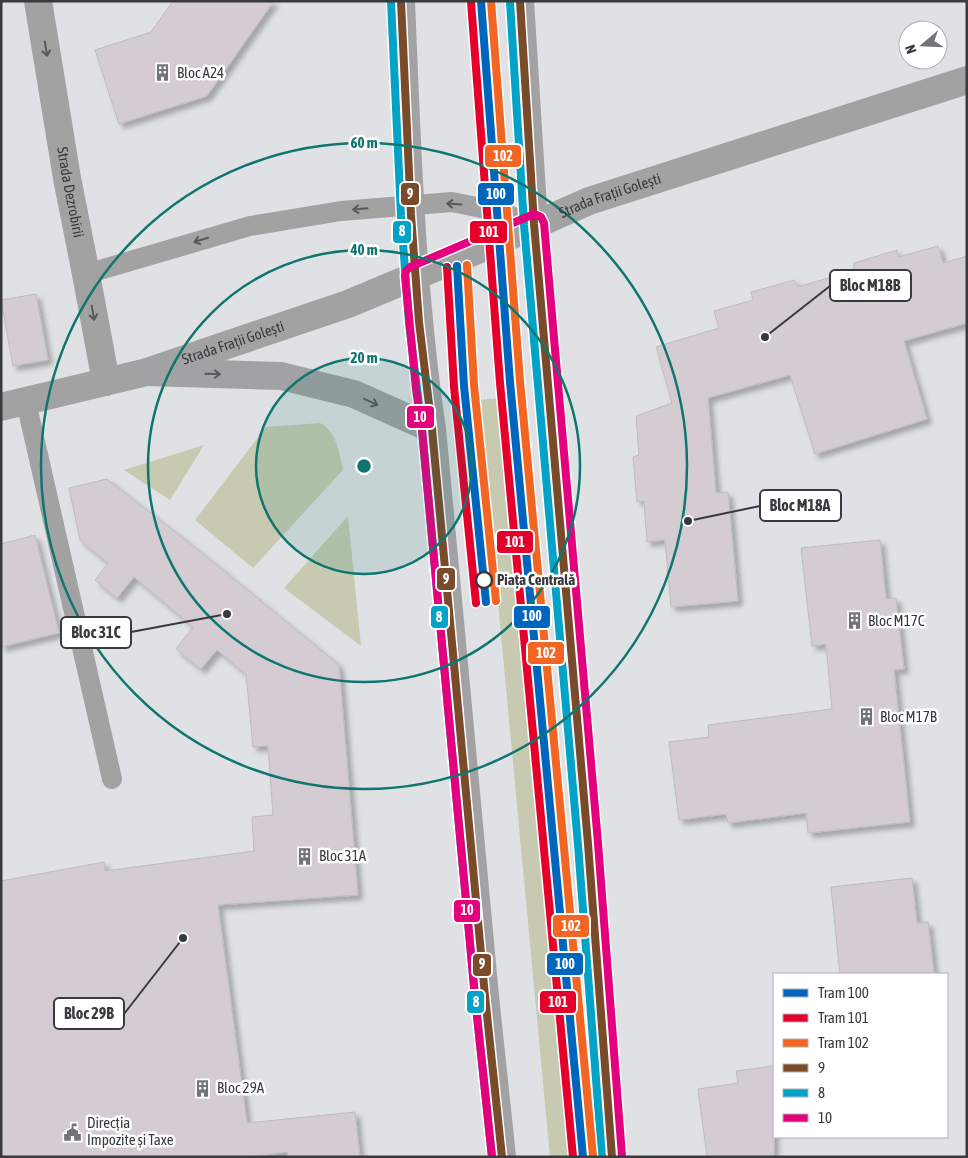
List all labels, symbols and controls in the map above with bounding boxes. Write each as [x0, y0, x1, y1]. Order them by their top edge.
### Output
north arrow [898, 20, 948, 70]
one-way arrow [42, 41, 52, 57]
text: N [902, 43, 920, 56]
building icon: Bloc A24 [153, 63, 173, 83]
place label: Bloc A24 [177, 64, 224, 81]
text: 60 m [351, 134, 378, 151]
line badge: 102 [484, 144, 522, 168]
street label: Strada Dezrobirii [54, 146, 88, 239]
text: 102 [493, 148, 513, 164]
street label: Strada Frații Golești [556, 170, 663, 221]
line badge: 9 [400, 182, 420, 206]
line badge: 100 [477, 182, 515, 206]
text: 9 [407, 186, 414, 202]
text: 100 [486, 186, 506, 202]
one-way arrow [446, 199, 462, 208]
one-way arrow [353, 205, 369, 214]
line badge: 8 [392, 220, 412, 244]
line badge: 101 [469, 220, 508, 244]
text: 8 [399, 223, 406, 239]
text: 101 [479, 224, 499, 240]
one-way arrow [194, 236, 210, 246]
text: 40 m [350, 241, 378, 258]
callout: Bloc M18B [830, 270, 911, 301]
text: Bloc M18B [840, 276, 901, 294]
one-way arrow [89, 304, 99, 320]
street label: Strada Frații Golești [180, 317, 286, 368]
text: 20 m [351, 349, 378, 366]
one-way arrow [204, 369, 221, 379]
one-way arrow [363, 398, 378, 408]
line badge: 10 [406, 405, 435, 429]
text: 10 [413, 409, 427, 425]
centre of rings [355, 457, 373, 475]
callout: Bloc M18A [760, 490, 841, 521]
text: Bloc M18A [770, 496, 831, 514]
line badge: 101 [496, 530, 534, 554]
text: 101 [505, 534, 525, 550]
line badge: 9 [436, 567, 456, 591]
text: 9 [443, 571, 450, 587]
marker: Piața Centrală [475, 571, 493, 589]
place label: Piața Centrală [497, 571, 575, 589]
line badge: 8 [430, 605, 449, 629]
line badge: 100 [513, 605, 551, 629]
text: 100 [522, 608, 542, 624]
text: 8 [436, 609, 443, 625]
building icon: Bloc M17C [844, 611, 864, 631]
place label: Bloc M17C [868, 612, 925, 629]
callout: Bloc 31C [61, 617, 131, 648]
text: Bloc 31C [71, 623, 122, 641]
line badge: 102 [527, 641, 565, 665]
text: 102 [536, 645, 556, 661]
building icon: Bloc M17B [856, 707, 876, 727]
place label: Bloc M17B [880, 708, 937, 725]
building icon: Bloc 31A [295, 846, 315, 866]
place label: Bloc 31A [319, 847, 367, 864]
line badge: 10 [453, 899, 481, 923]
text: 10 [460, 902, 474, 918]
line badge: 102 [552, 914, 590, 938]
text: 102 [561, 918, 581, 934]
line badge: 100 [546, 952, 584, 976]
line badge: 9 [472, 953, 492, 977]
text: 9 [479, 956, 486, 972]
text: 100 [555, 956, 575, 972]
legend [773, 973, 948, 1138]
text: Tram 100 [818, 984, 869, 1001]
line badge: 8 [466, 990, 485, 1014]
line badge: 101 [539, 990, 577, 1014]
text: 8 [473, 994, 480, 1010]
text: 101 [548, 994, 568, 1010]
callout: Bloc 29B [54, 998, 124, 1029]
text: Bloc 29B [64, 1004, 114, 1022]
text: Tram 101 [818, 1009, 869, 1026]
text: Tram 102 [818, 1034, 869, 1051]
text: 9 [818, 1059, 825, 1076]
building icon: Bloc 29A [193, 1078, 213, 1098]
place label: Bloc 29A [217, 1079, 265, 1096]
text: 8 [818, 1084, 825, 1101]
text: 10 [818, 1109, 832, 1126]
place label: Direcția Impozite și Taxe [87, 1114, 174, 1148]
public building icon: Direcția Impozite și Taxe [63, 1122, 83, 1142]

